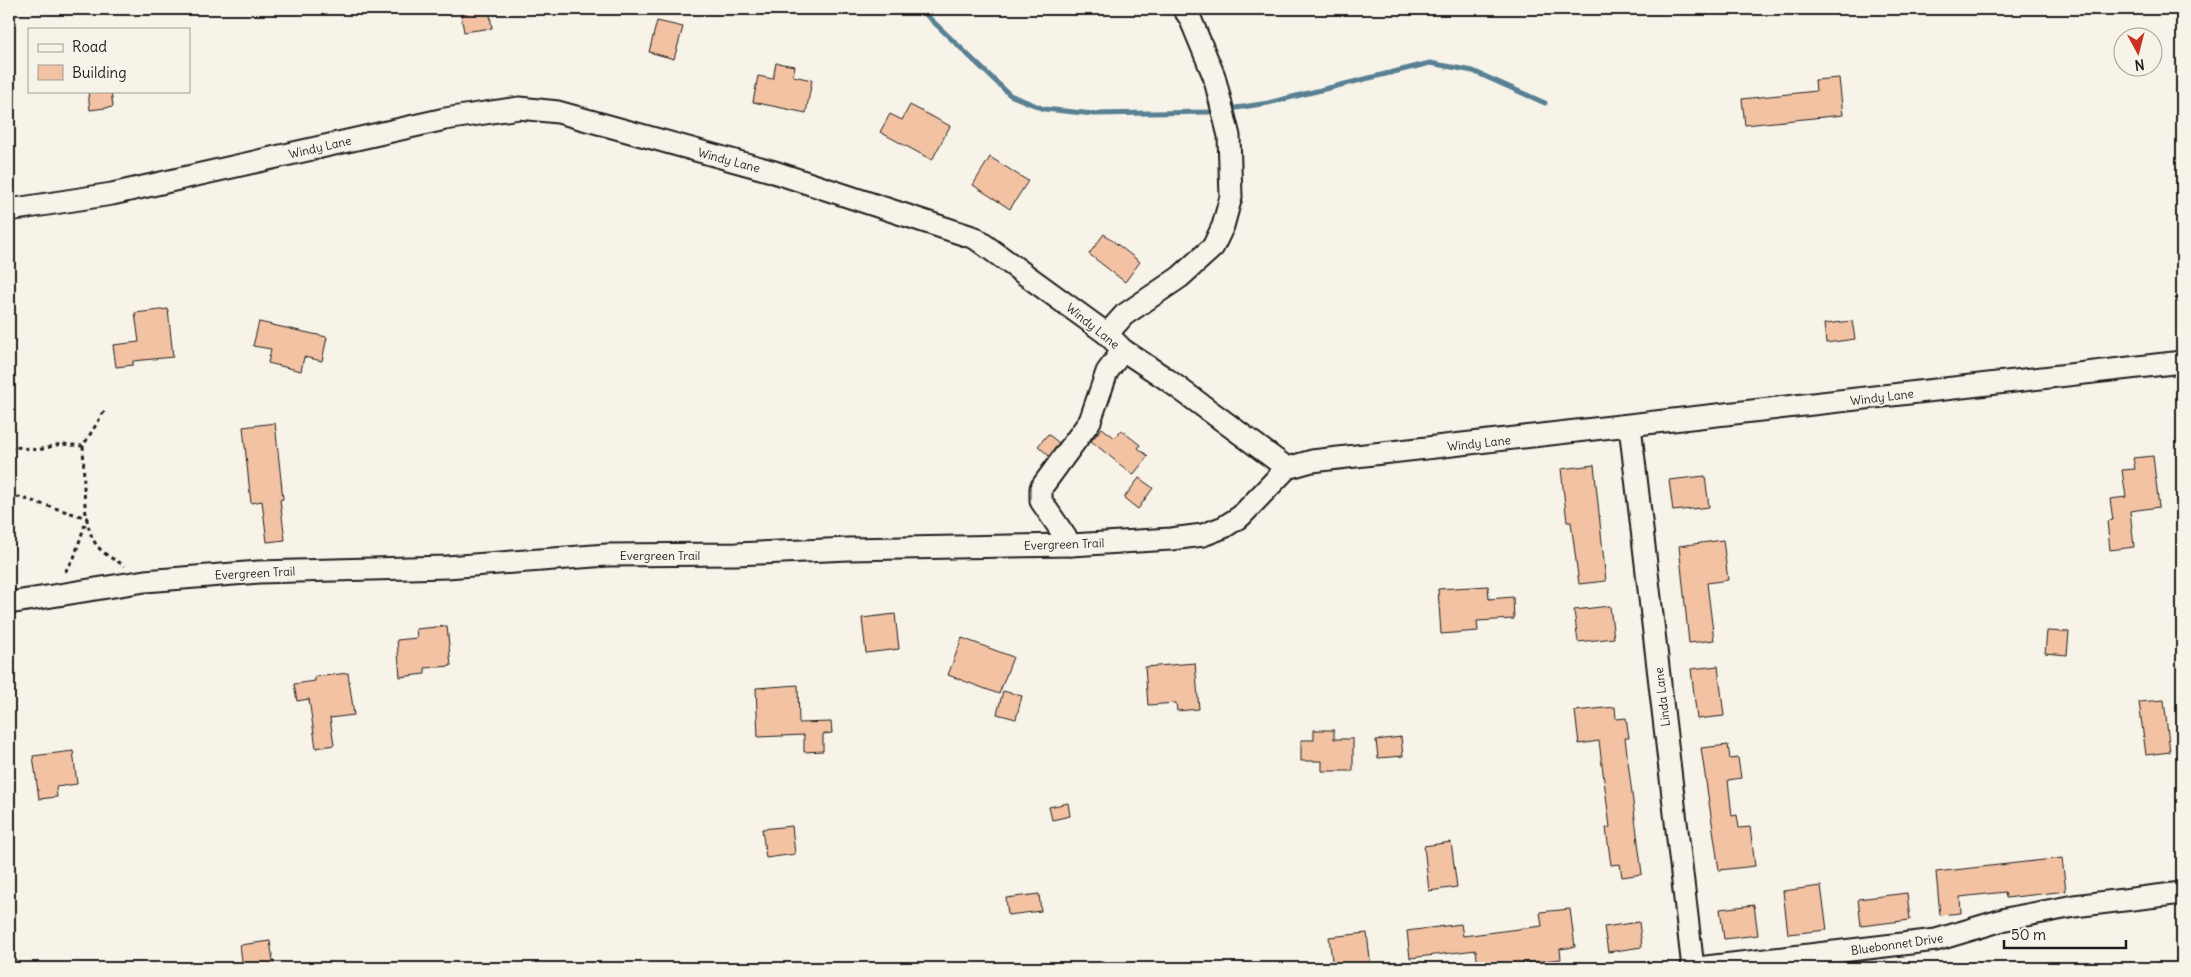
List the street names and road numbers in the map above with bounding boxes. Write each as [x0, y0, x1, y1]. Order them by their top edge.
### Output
street label: Windy Lane [287, 132, 353, 162]
street label: Windy Lane [696, 144, 762, 176]
street label: Windy Lane [1063, 300, 1123, 352]
street label: Windy Lane [1849, 386, 1915, 408]
street label: Windy Lane [1446, 432, 1512, 454]
street label: Evergreen Trail [1024, 535, 1104, 553]
street label: Evergreen Trail [620, 548, 700, 563]
street label: Evergreen Trail [214, 563, 296, 583]
street label: Linda Lane [1651, 666, 1673, 728]
street label: Bluebonnet Drive [1850, 930, 1944, 958]

